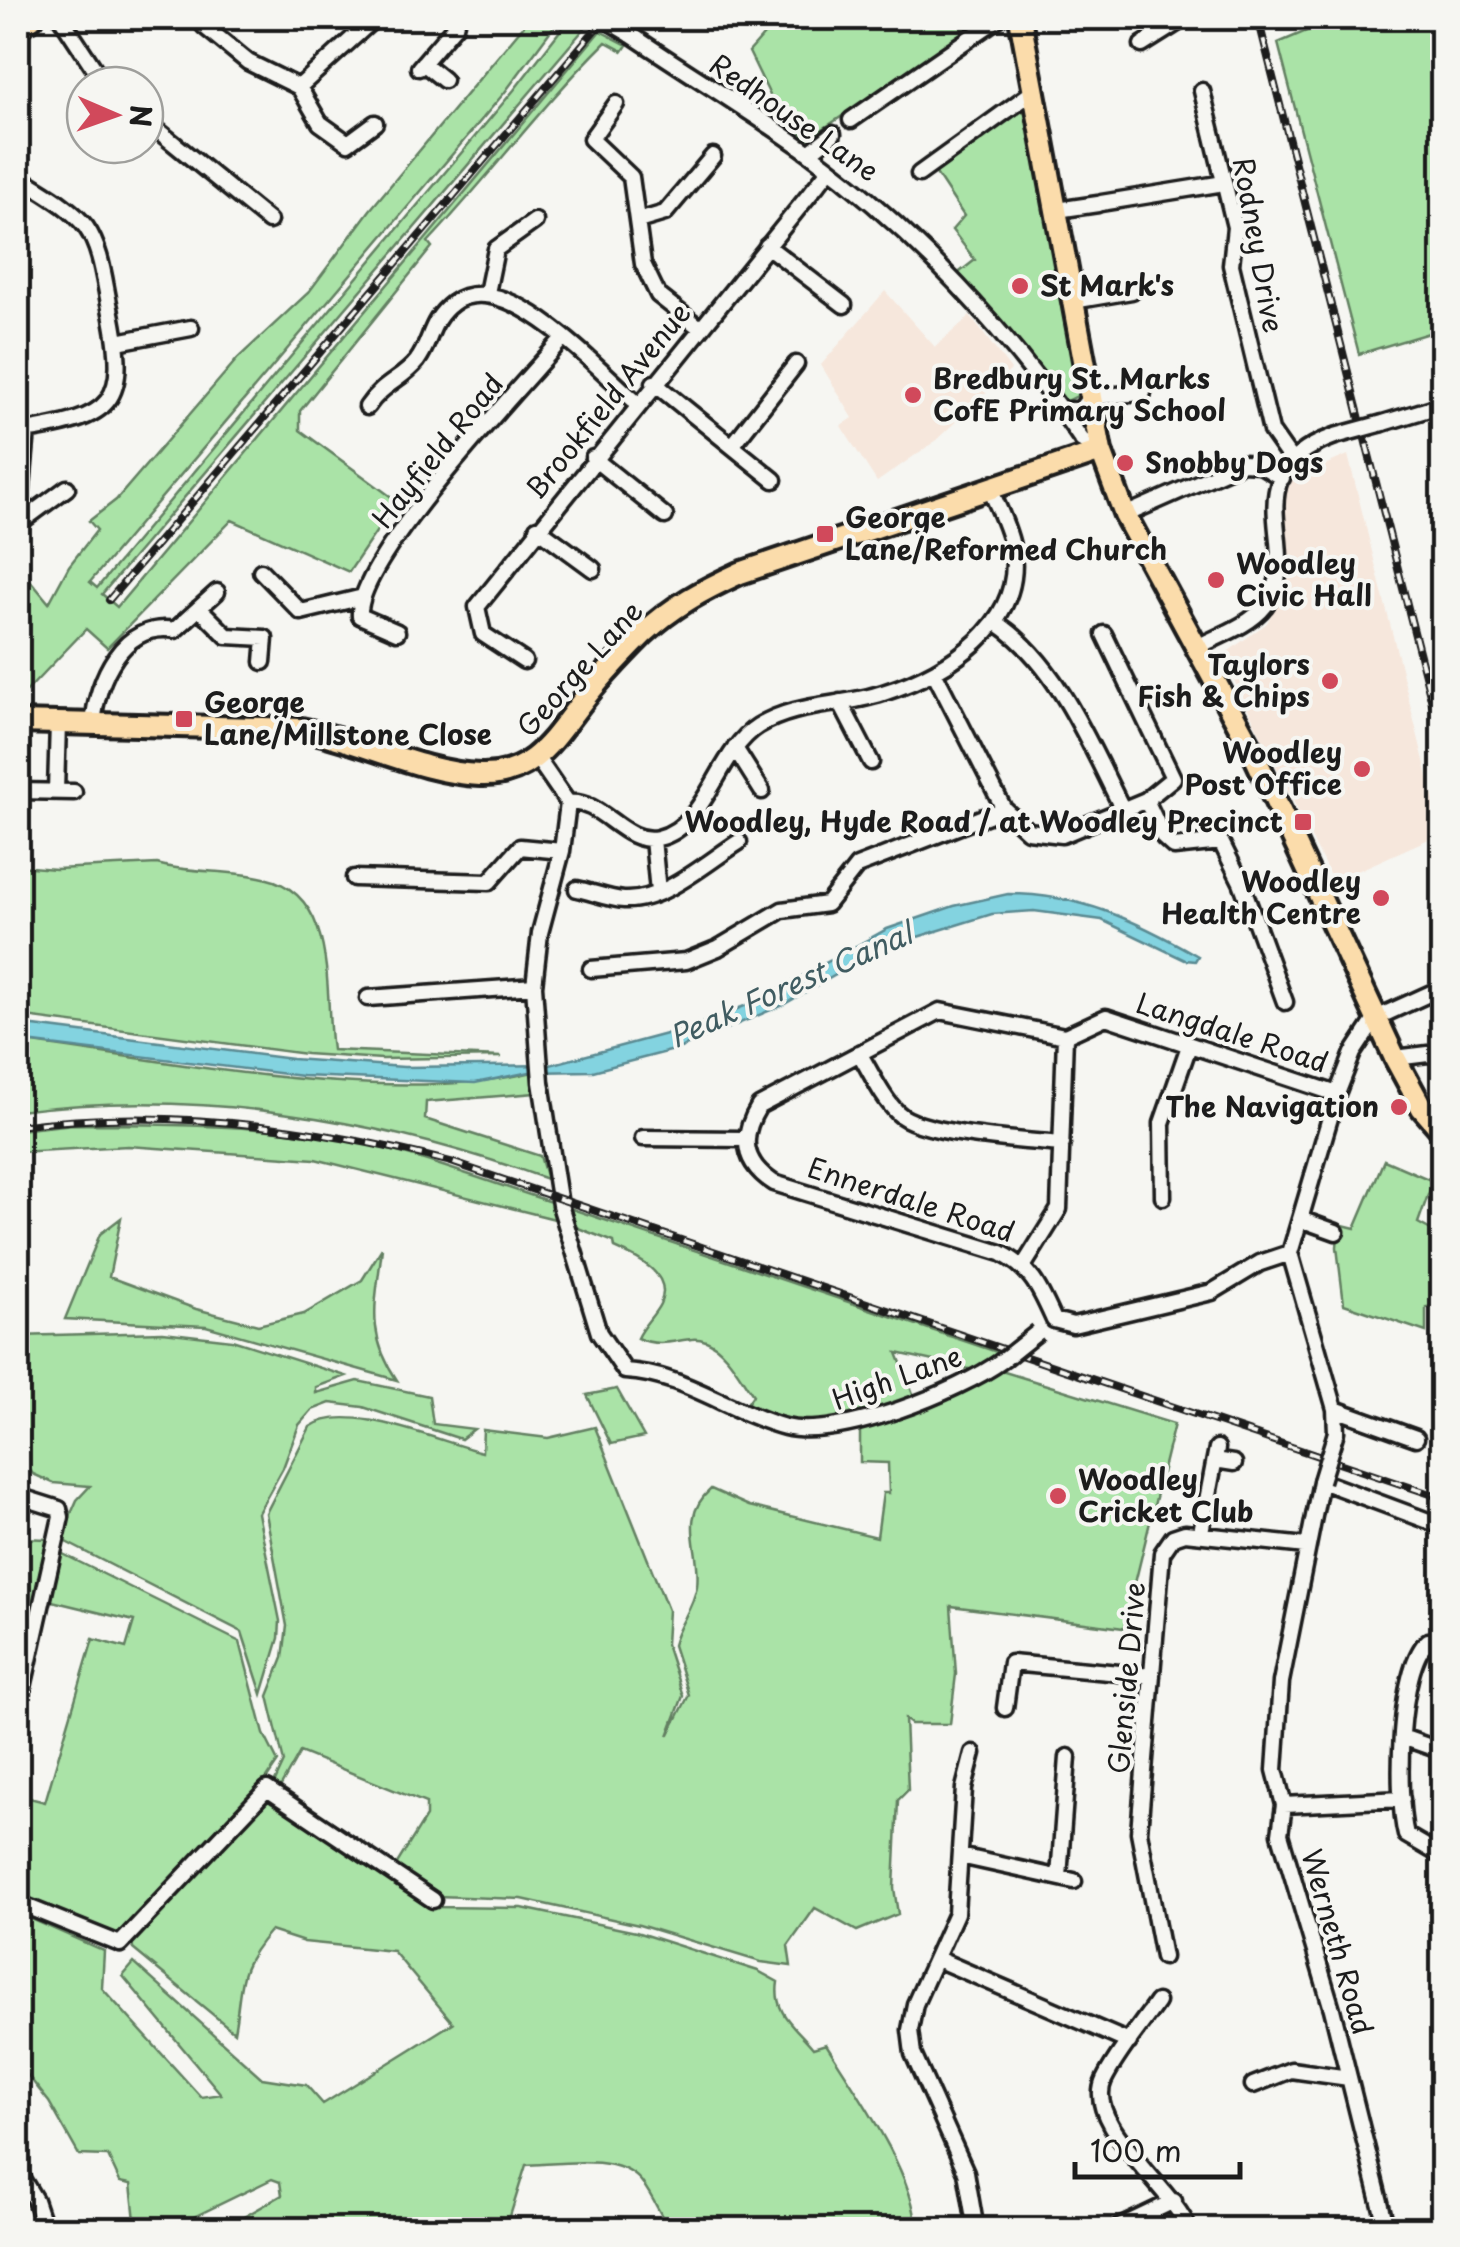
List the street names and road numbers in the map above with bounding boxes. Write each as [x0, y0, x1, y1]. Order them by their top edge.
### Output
street label: Redhouse Lane [701, 42, 888, 191]
street label: Rodney Drive [1223, 154, 1296, 336]
street label: Brookfield Avenue [514, 292, 700, 508]
street label: Hayfield Road [361, 363, 513, 537]
street label: George Lane [506, 590, 652, 746]
street label: Langdale Road [1131, 980, 1334, 1083]
street label: Ennerdale Road [802, 1145, 1021, 1252]
street label: High Lane [826, 1333, 967, 1420]
street label: Glenside Drive [1096, 1580, 1155, 1776]
street label: Werneth Road [1291, 1844, 1385, 2039]

